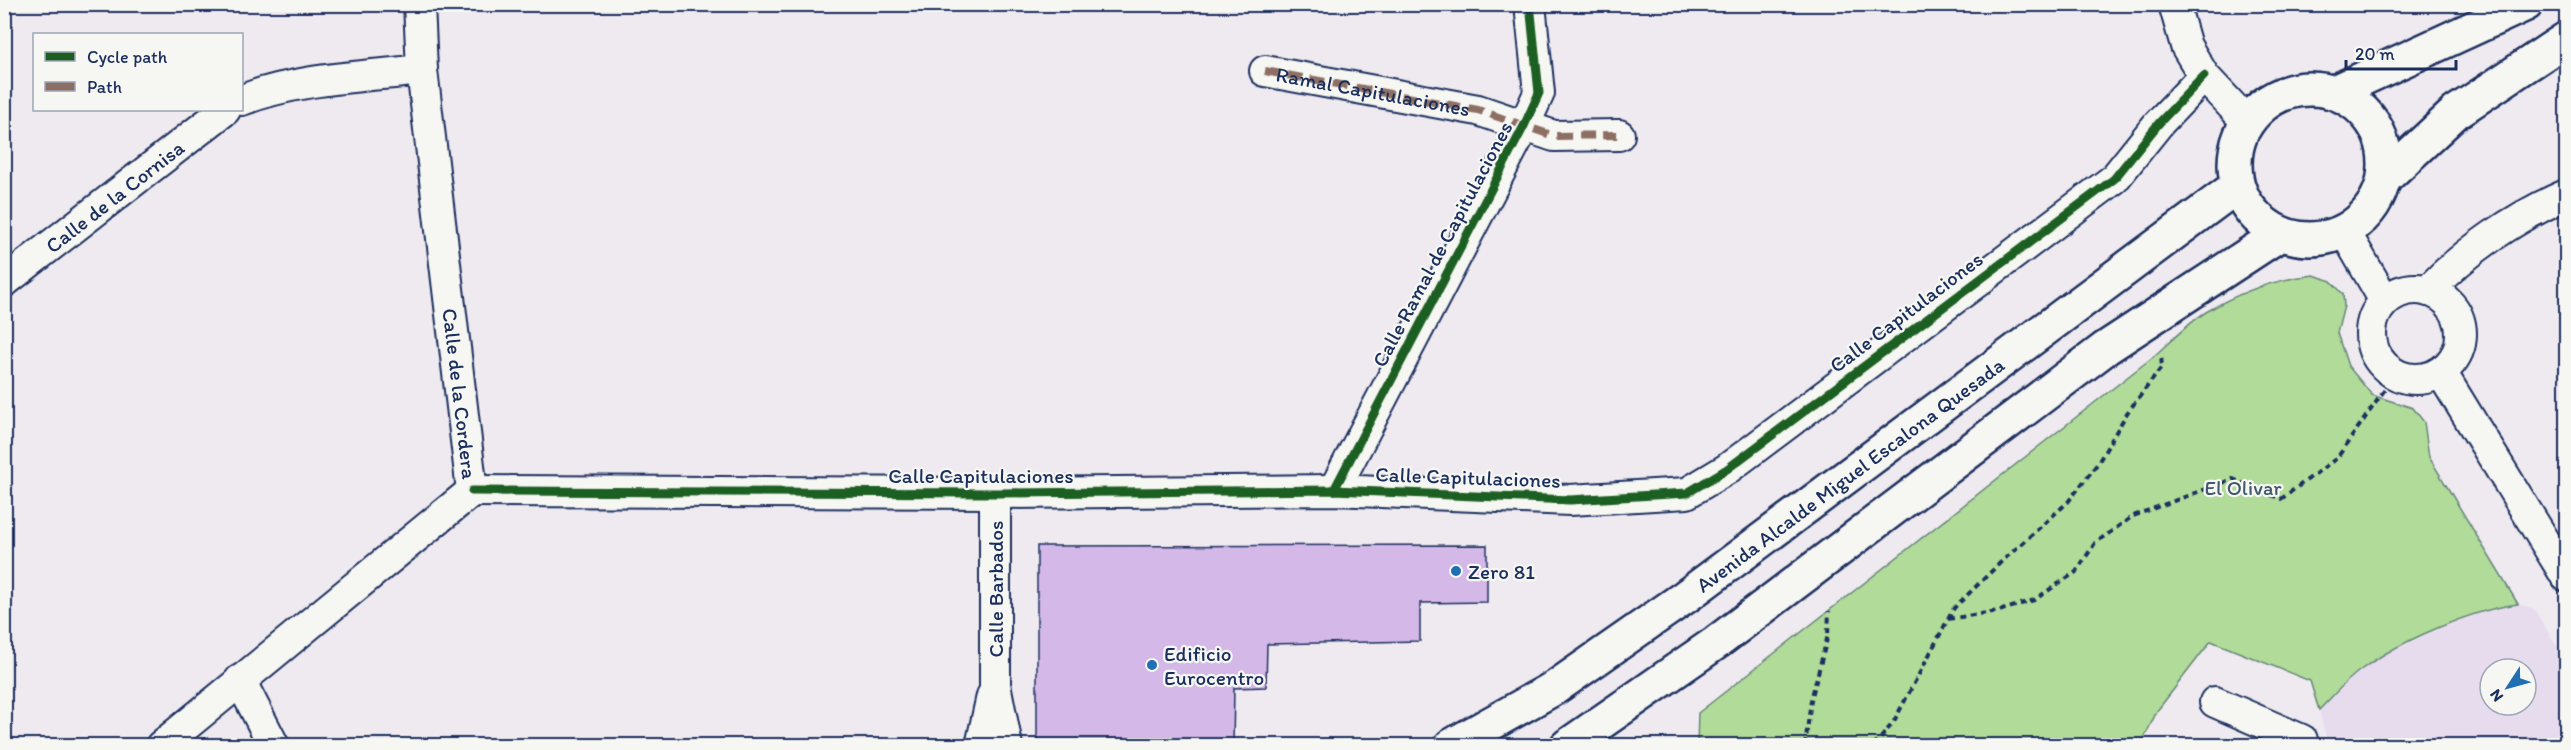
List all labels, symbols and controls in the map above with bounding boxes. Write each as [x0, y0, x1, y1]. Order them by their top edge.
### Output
legend [33, 33, 243, 111]
scale bar [2346, 33, 2456, 71]
text: 20 m [2355, 43, 2395, 65]
text: Cycle path [87, 46, 168, 68]
street label: Ramal Capitulaciones [1274, 61, 1472, 121]
text: Path [87, 76, 122, 98]
street label: Calle Ramal de Capitulaciones [1367, 117, 1517, 371]
street label: Calle de la Cornisa [40, 134, 189, 258]
street label: Calle Capitulaciones [1824, 246, 1988, 378]
street label: Calle de la Cordera [438, 307, 483, 481]
street label: Avenida Alcalde Miguel Escalona Quesada [1691, 352, 2009, 597]
street label: Calle Capitulaciones [1375, 461, 1561, 493]
street label: Calle Capitulaciones [888, 463, 1074, 488]
park label: El Olivar [2204, 475, 2282, 500]
street label: Calle Barbados [983, 521, 1008, 657]
place label: Zero 81 [1468, 559, 1535, 584]
marker: Zero 81 [1449, 564, 1463, 578]
place label: Edificio Eurocentro [1164, 641, 1264, 690]
north arrow [2478, 657, 2538, 717]
marker: Edificio Eurocentro [1145, 658, 1159, 672]
text: N [2485, 686, 2507, 705]

